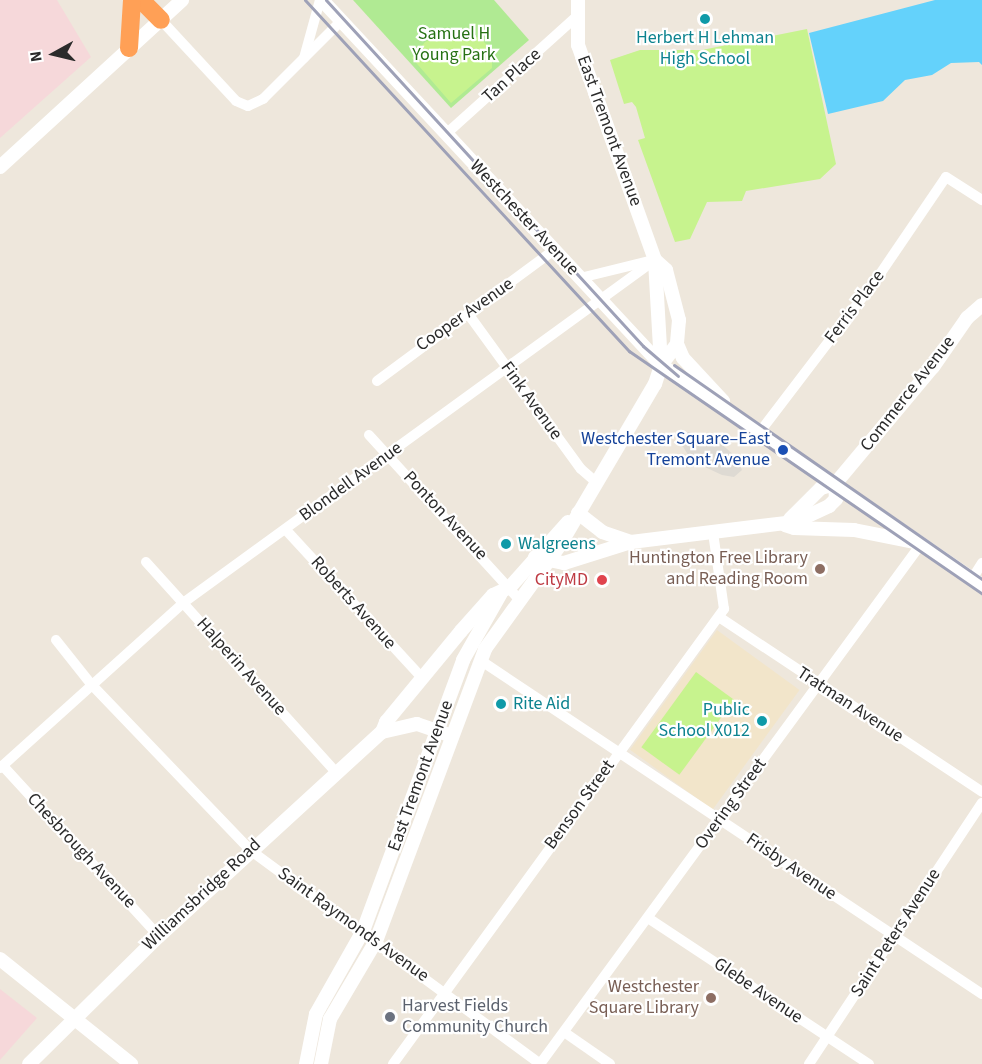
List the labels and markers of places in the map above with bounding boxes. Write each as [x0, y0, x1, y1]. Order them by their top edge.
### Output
marker: Herbert H Lehman High School [698, 12, 712, 26]
place label: Herbert H Lehman High School [636, 28, 774, 70]
place label: Westchester Square–East Tremont Avenue [581, 429, 770, 472]
marker: Westchester Square–East Tremont Avenue [774, 441, 792, 459]
place label: Walgreens [518, 533, 596, 555]
marker: Walgreens [499, 537, 513, 551]
place label: Huntington Free Library and Reading Room [629, 548, 808, 590]
marker: Huntington Free Library and Reading Room [813, 562, 827, 576]
place label: CityMD [535, 569, 588, 591]
marker: CityMD [593, 571, 611, 589]
place label: Rite Aid [513, 693, 570, 715]
marker: Rite Aid [494, 697, 508, 711]
place label: Public School X012 [659, 700, 750, 742]
marker: Public School X012 [755, 714, 769, 728]
place label: Westchester Square Library [589, 977, 699, 1020]
marker: Westchester Square Library [704, 991, 718, 1005]
place label: Harvest Fields Community Church [402, 996, 548, 1038]
marker: Harvest Fields Community Church [383, 1010, 397, 1024]

